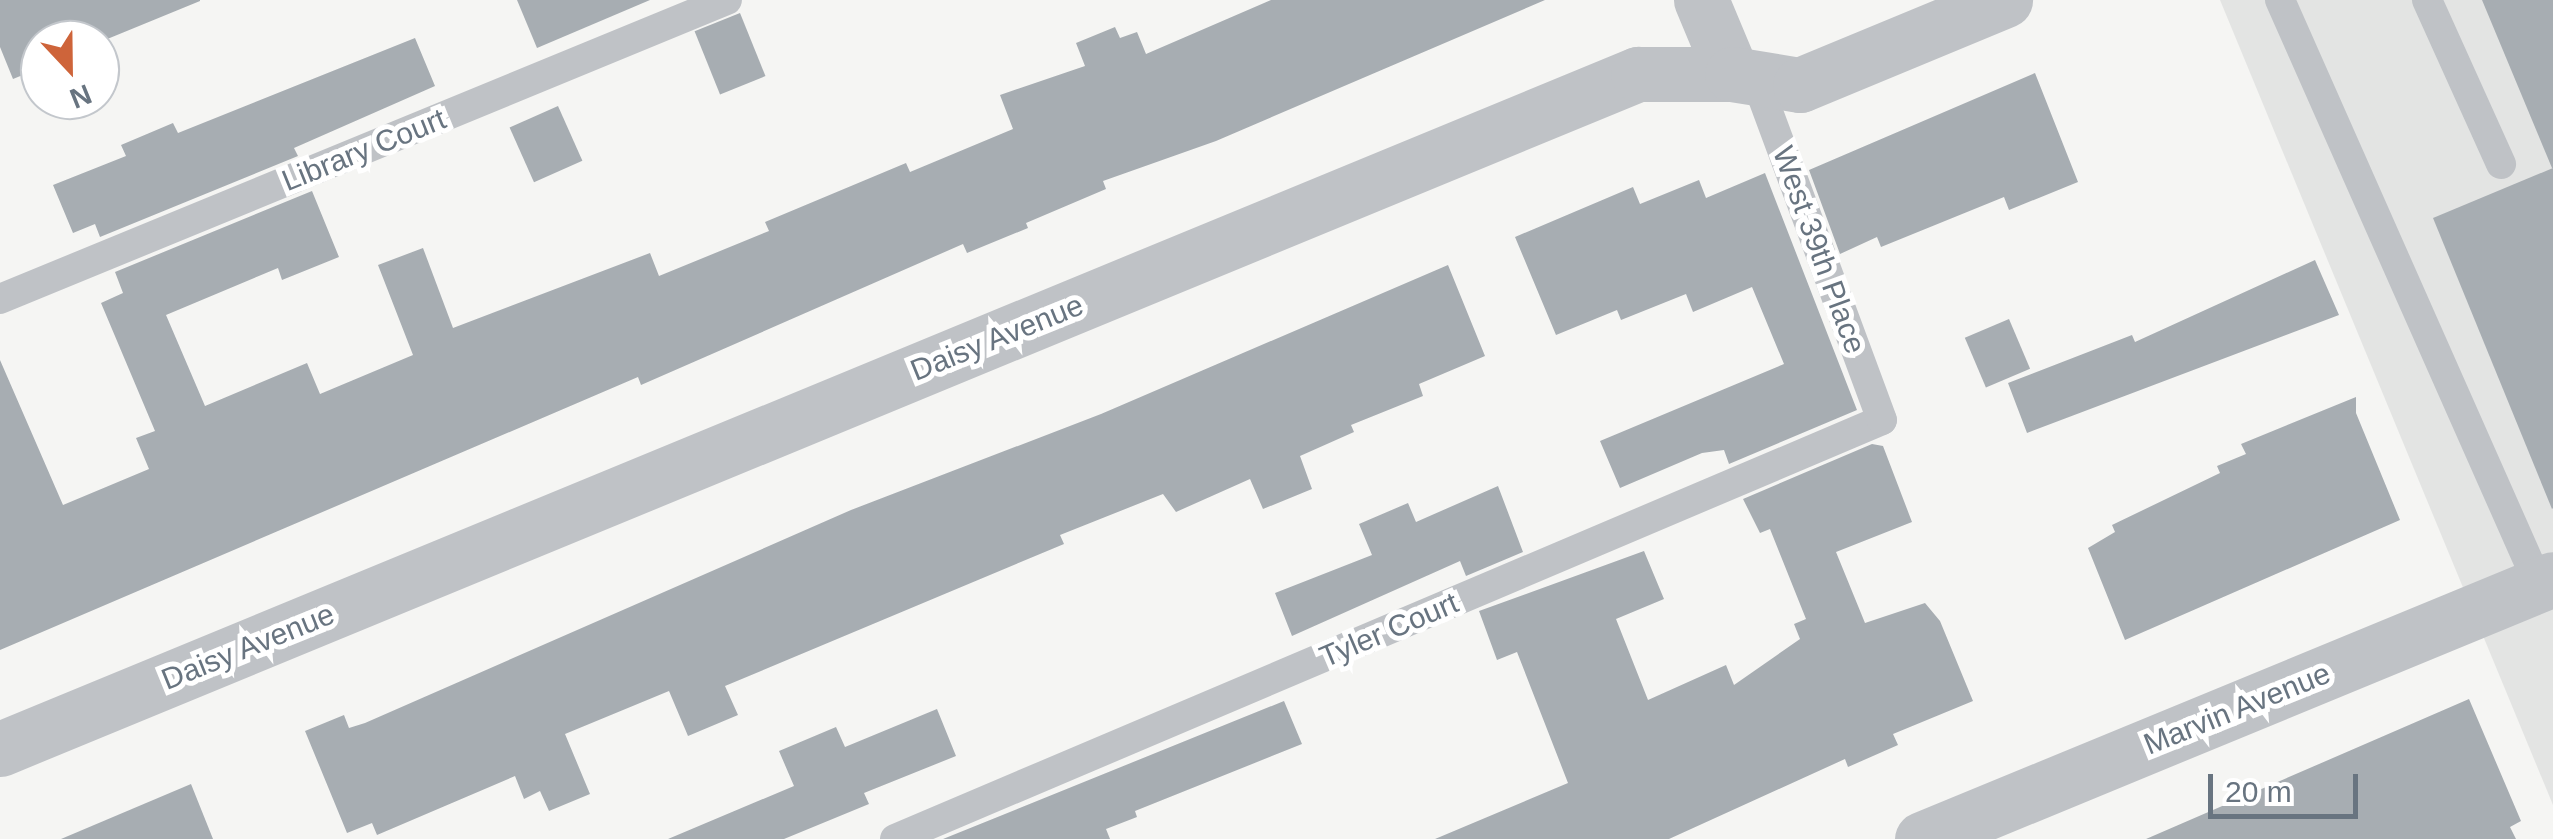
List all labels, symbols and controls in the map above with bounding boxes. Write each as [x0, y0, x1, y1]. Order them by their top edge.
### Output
north arrow [20, 20, 120, 120]
text: N [65, 78, 96, 115]
street label: Library Court [277, 101, 451, 199]
street label: West 39th Place [1765, 141, 1873, 359]
street label: Daisy Avenue [905, 287, 1089, 389]
street label: Tyler Court [1314, 585, 1464, 675]
street label: Daisy Avenue [156, 596, 340, 698]
street label: Marvin Avenue [2138, 655, 2336, 763]
scale bar [2213, 754, 2363, 816]
text: 20 m [2225, 775, 2292, 808]

